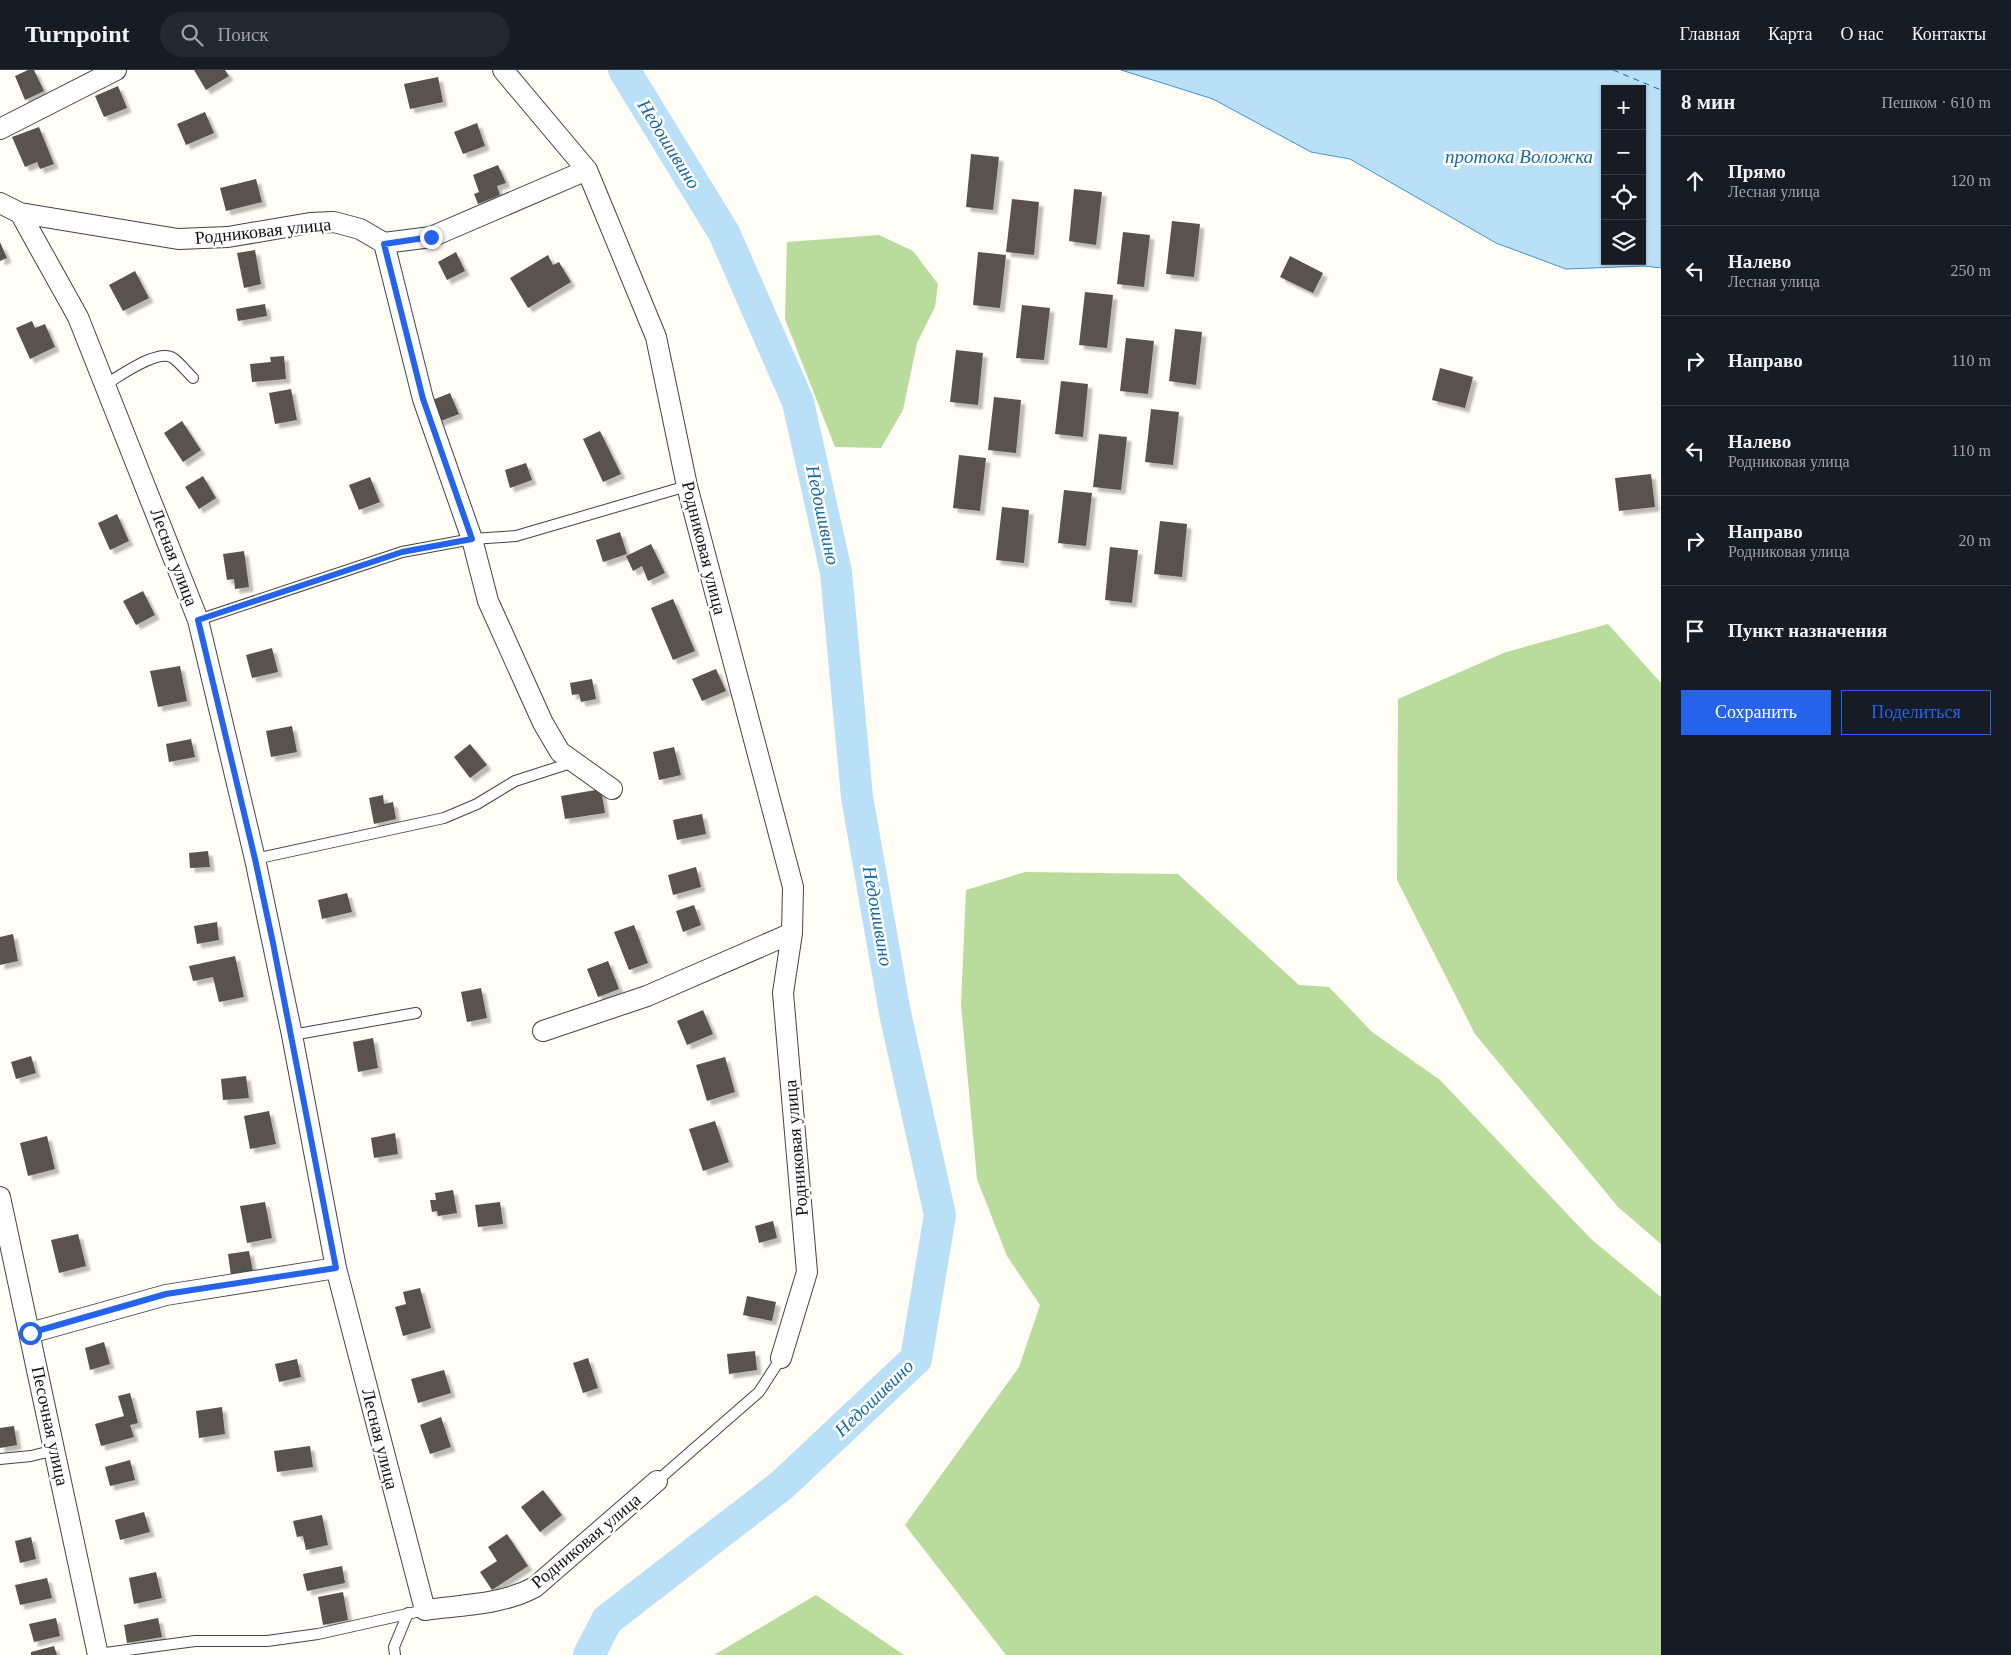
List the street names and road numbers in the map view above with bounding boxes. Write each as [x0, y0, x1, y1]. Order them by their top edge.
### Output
street label: Родниковая улица [194, 214, 332, 248]
street label: Родниковая улица [678, 479, 730, 617]
street label: Лесная улица [146, 505, 202, 609]
street label: Родниковая улица [780, 1079, 812, 1217]
street label: Песочная улица [28, 1364, 72, 1488]
street label: Лесная улица [358, 1386, 402, 1492]
street label: Родниковая улица [527, 1489, 645, 1593]

